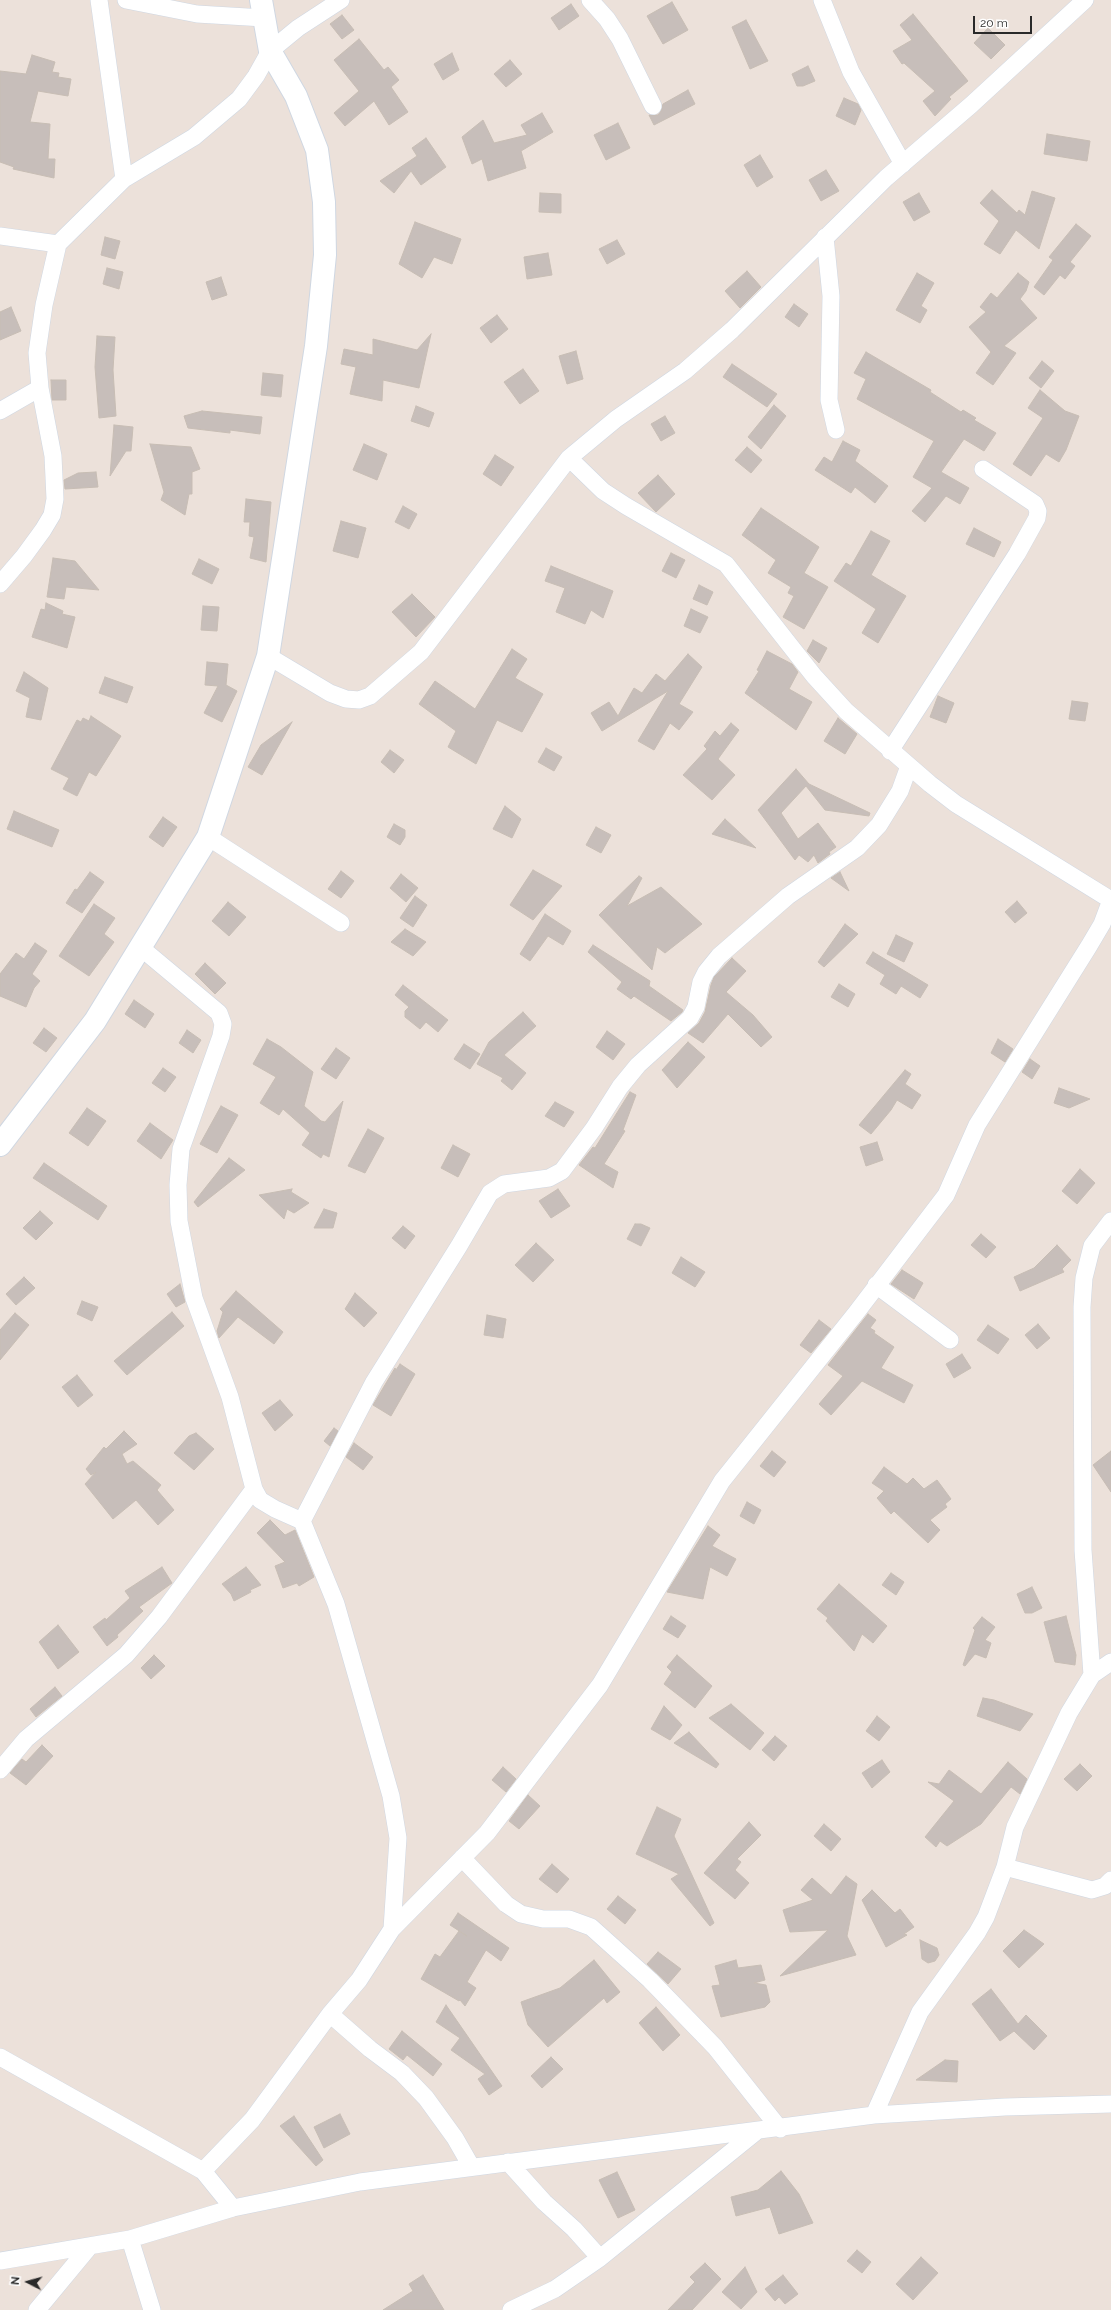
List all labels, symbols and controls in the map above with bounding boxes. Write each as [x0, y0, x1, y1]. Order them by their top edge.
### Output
scale bar [975, 8, 1034, 34]
text: 20 m [980, 16, 1008, 30]
north arrow [8, 2262, 48, 2302]
text: N [9, 2276, 22, 2286]

